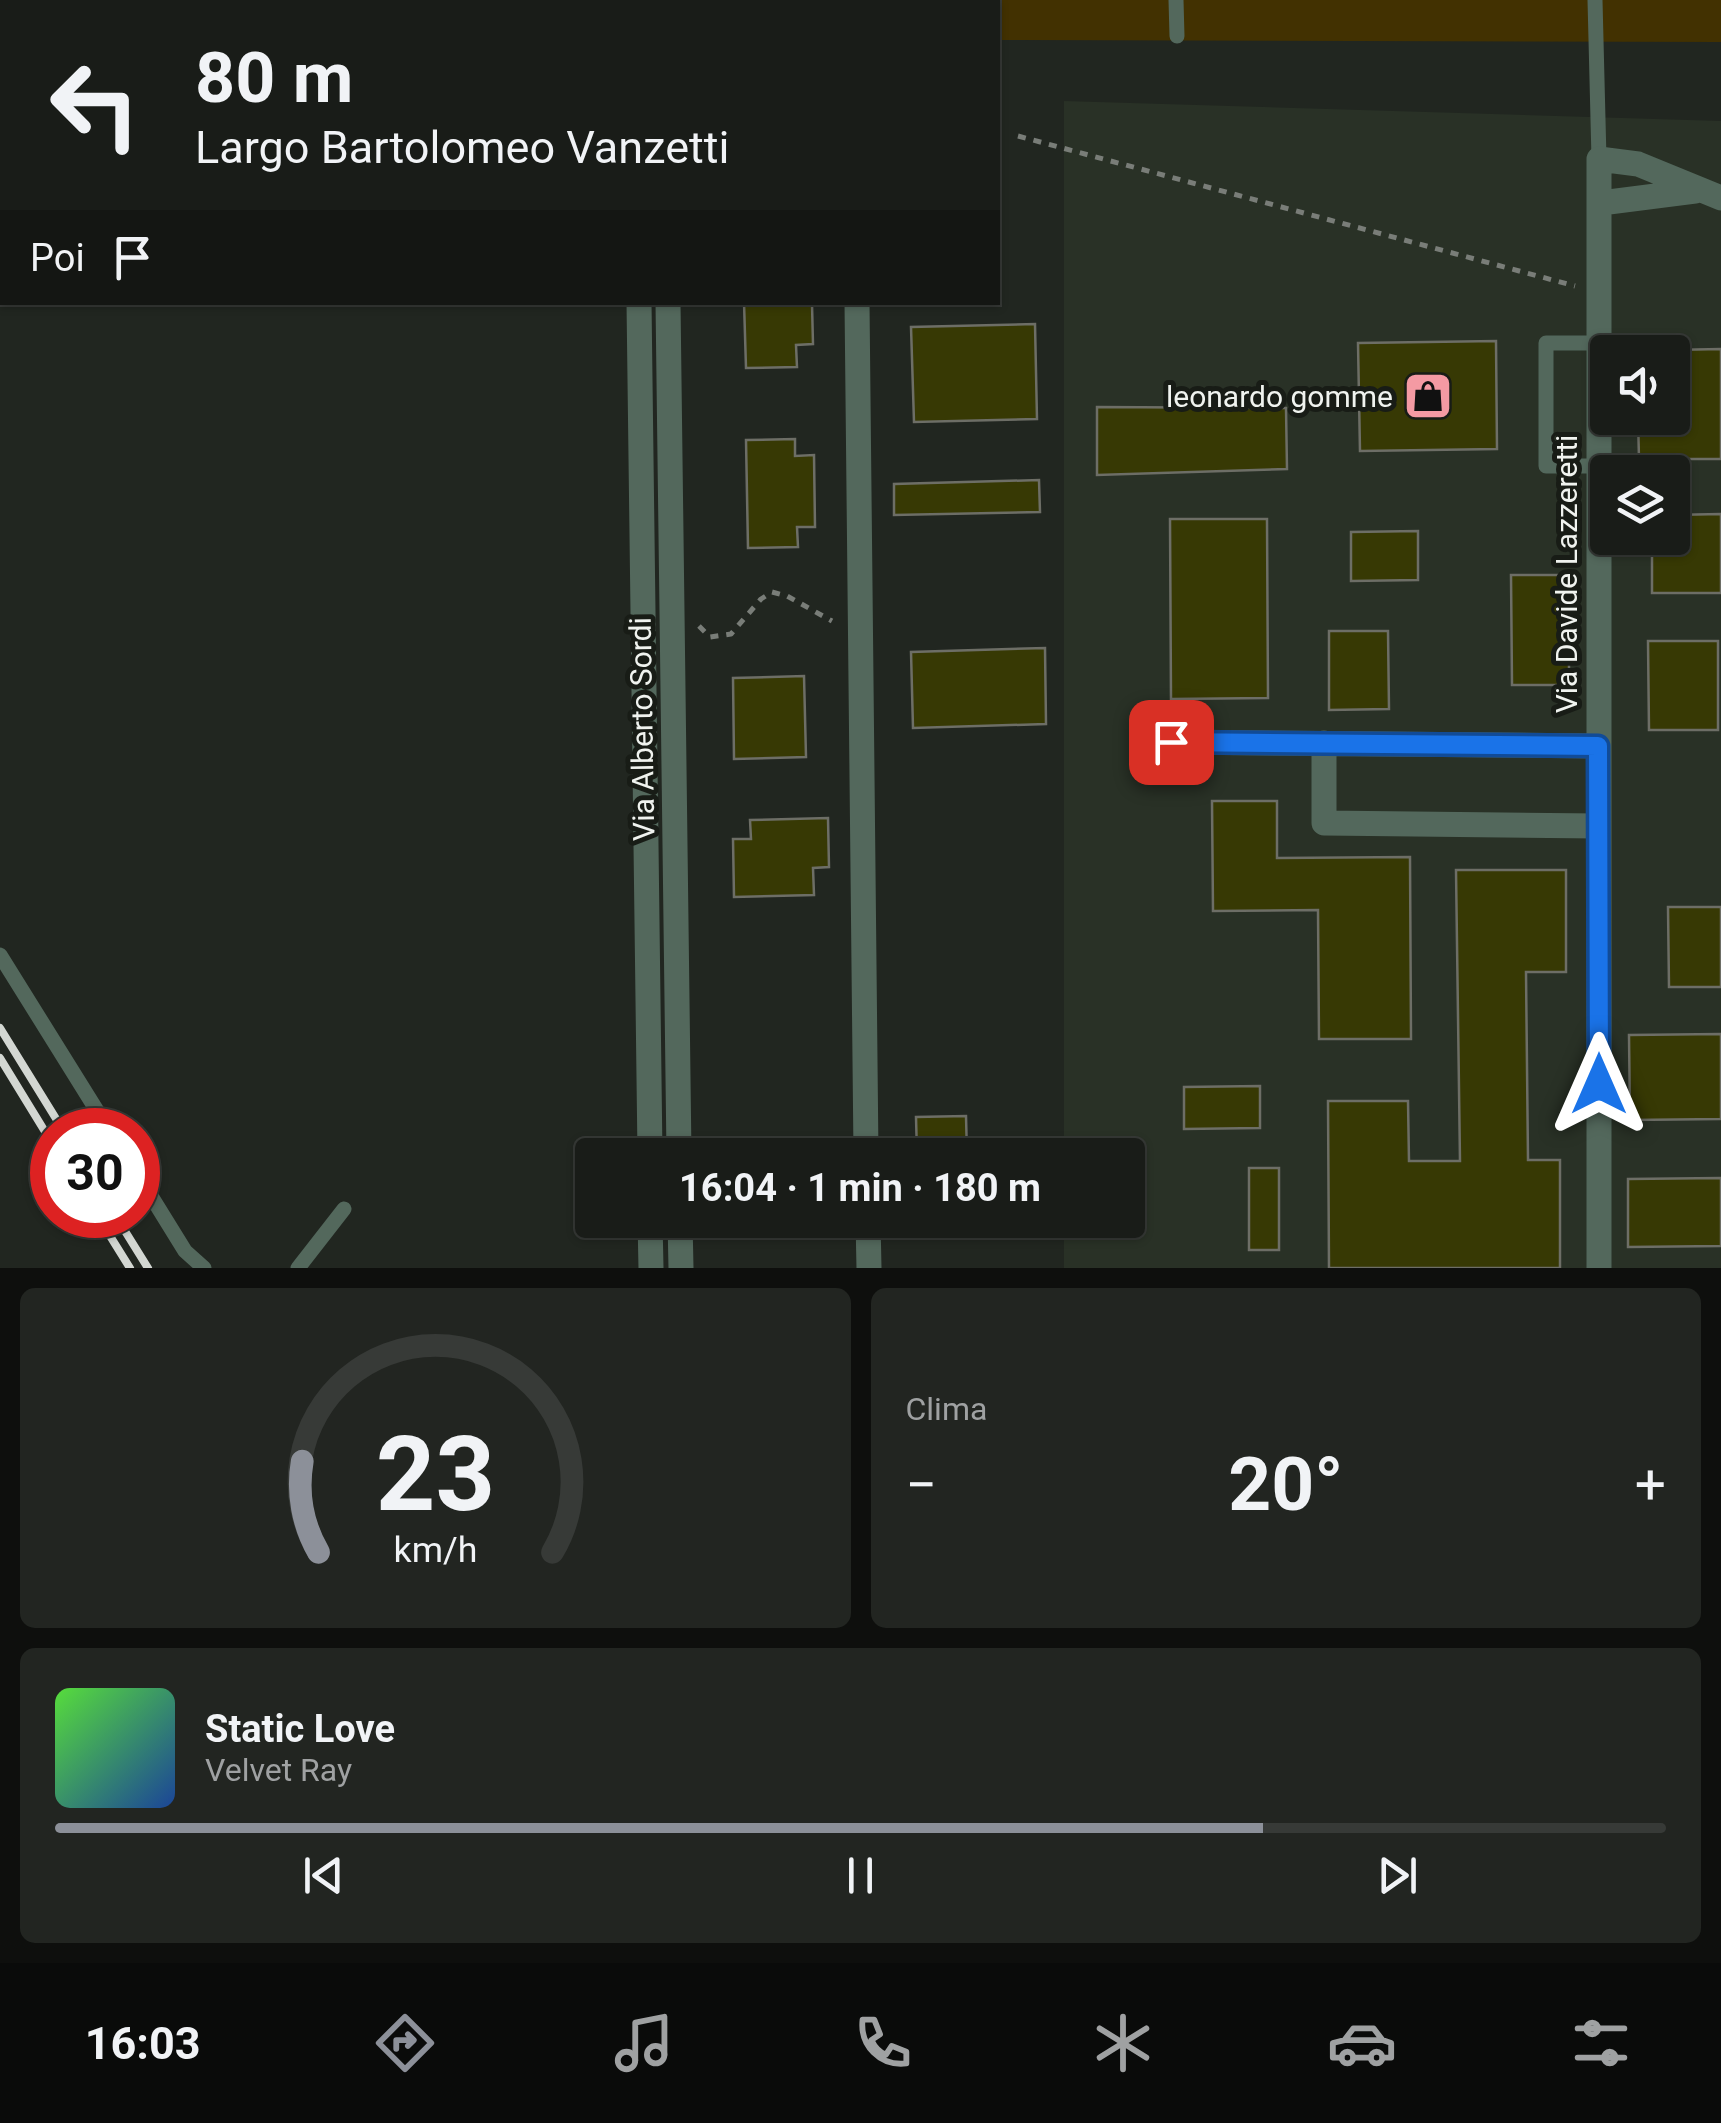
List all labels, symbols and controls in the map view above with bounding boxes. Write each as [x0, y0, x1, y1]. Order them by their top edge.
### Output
text: 80 m [195, 37, 353, 119]
icon: left [30, 40, 160, 170]
text: Largo Bartolomeo Vanzetti [195, 121, 729, 174]
icon: arrive [105, 230, 160, 285]
text: Poi [30, 236, 85, 280]
map controls [1590, 335, 1690, 555]
button: sound [1590, 335, 1690, 435]
shop icon: leonardo gomme [1402, 370, 1454, 422]
place label: leonardo gomme [1166, 379, 1393, 414]
street label: Via Davide Lazzeretti [1549, 435, 1584, 713]
button: layers [1590, 455, 1690, 555]
street label: Via Alberto Sordi [623, 617, 661, 841]
pin [1129, 700, 1214, 785]
icon: arrive [1144, 715, 1199, 770]
position arrow [1547, 1032, 1651, 1136]
speed limit sign: 30 [30, 1108, 160, 1238]
text: 16:04 · 1 min · 180 m [679, 1166, 1041, 1210]
text: Clima [906, 1390, 987, 1428]
text: 23 [376, 1414, 495, 1535]
text: 20° [1228, 1440, 1344, 1528]
text: − [906, 1453, 937, 1517]
text: + [1635, 1453, 1666, 1517]
text: km/h [393, 1529, 477, 1571]
text: Static Love [205, 1707, 395, 1751]
text: Velvet Ray [205, 1751, 352, 1789]
icon: previous [296, 1848, 351, 1903]
icon: pause [833, 1848, 888, 1903]
icon: next [1370, 1848, 1425, 1903]
icon: directions [370, 2008, 440, 2078]
icon: music [609, 2008, 679, 2078]
icon: phone [848, 2008, 918, 2078]
icon: climate [1088, 2008, 1158, 2078]
icon: car [1327, 2008, 1397, 2078]
icon: filters [1566, 2008, 1636, 2078]
text: 16:03 [85, 2017, 201, 2070]

